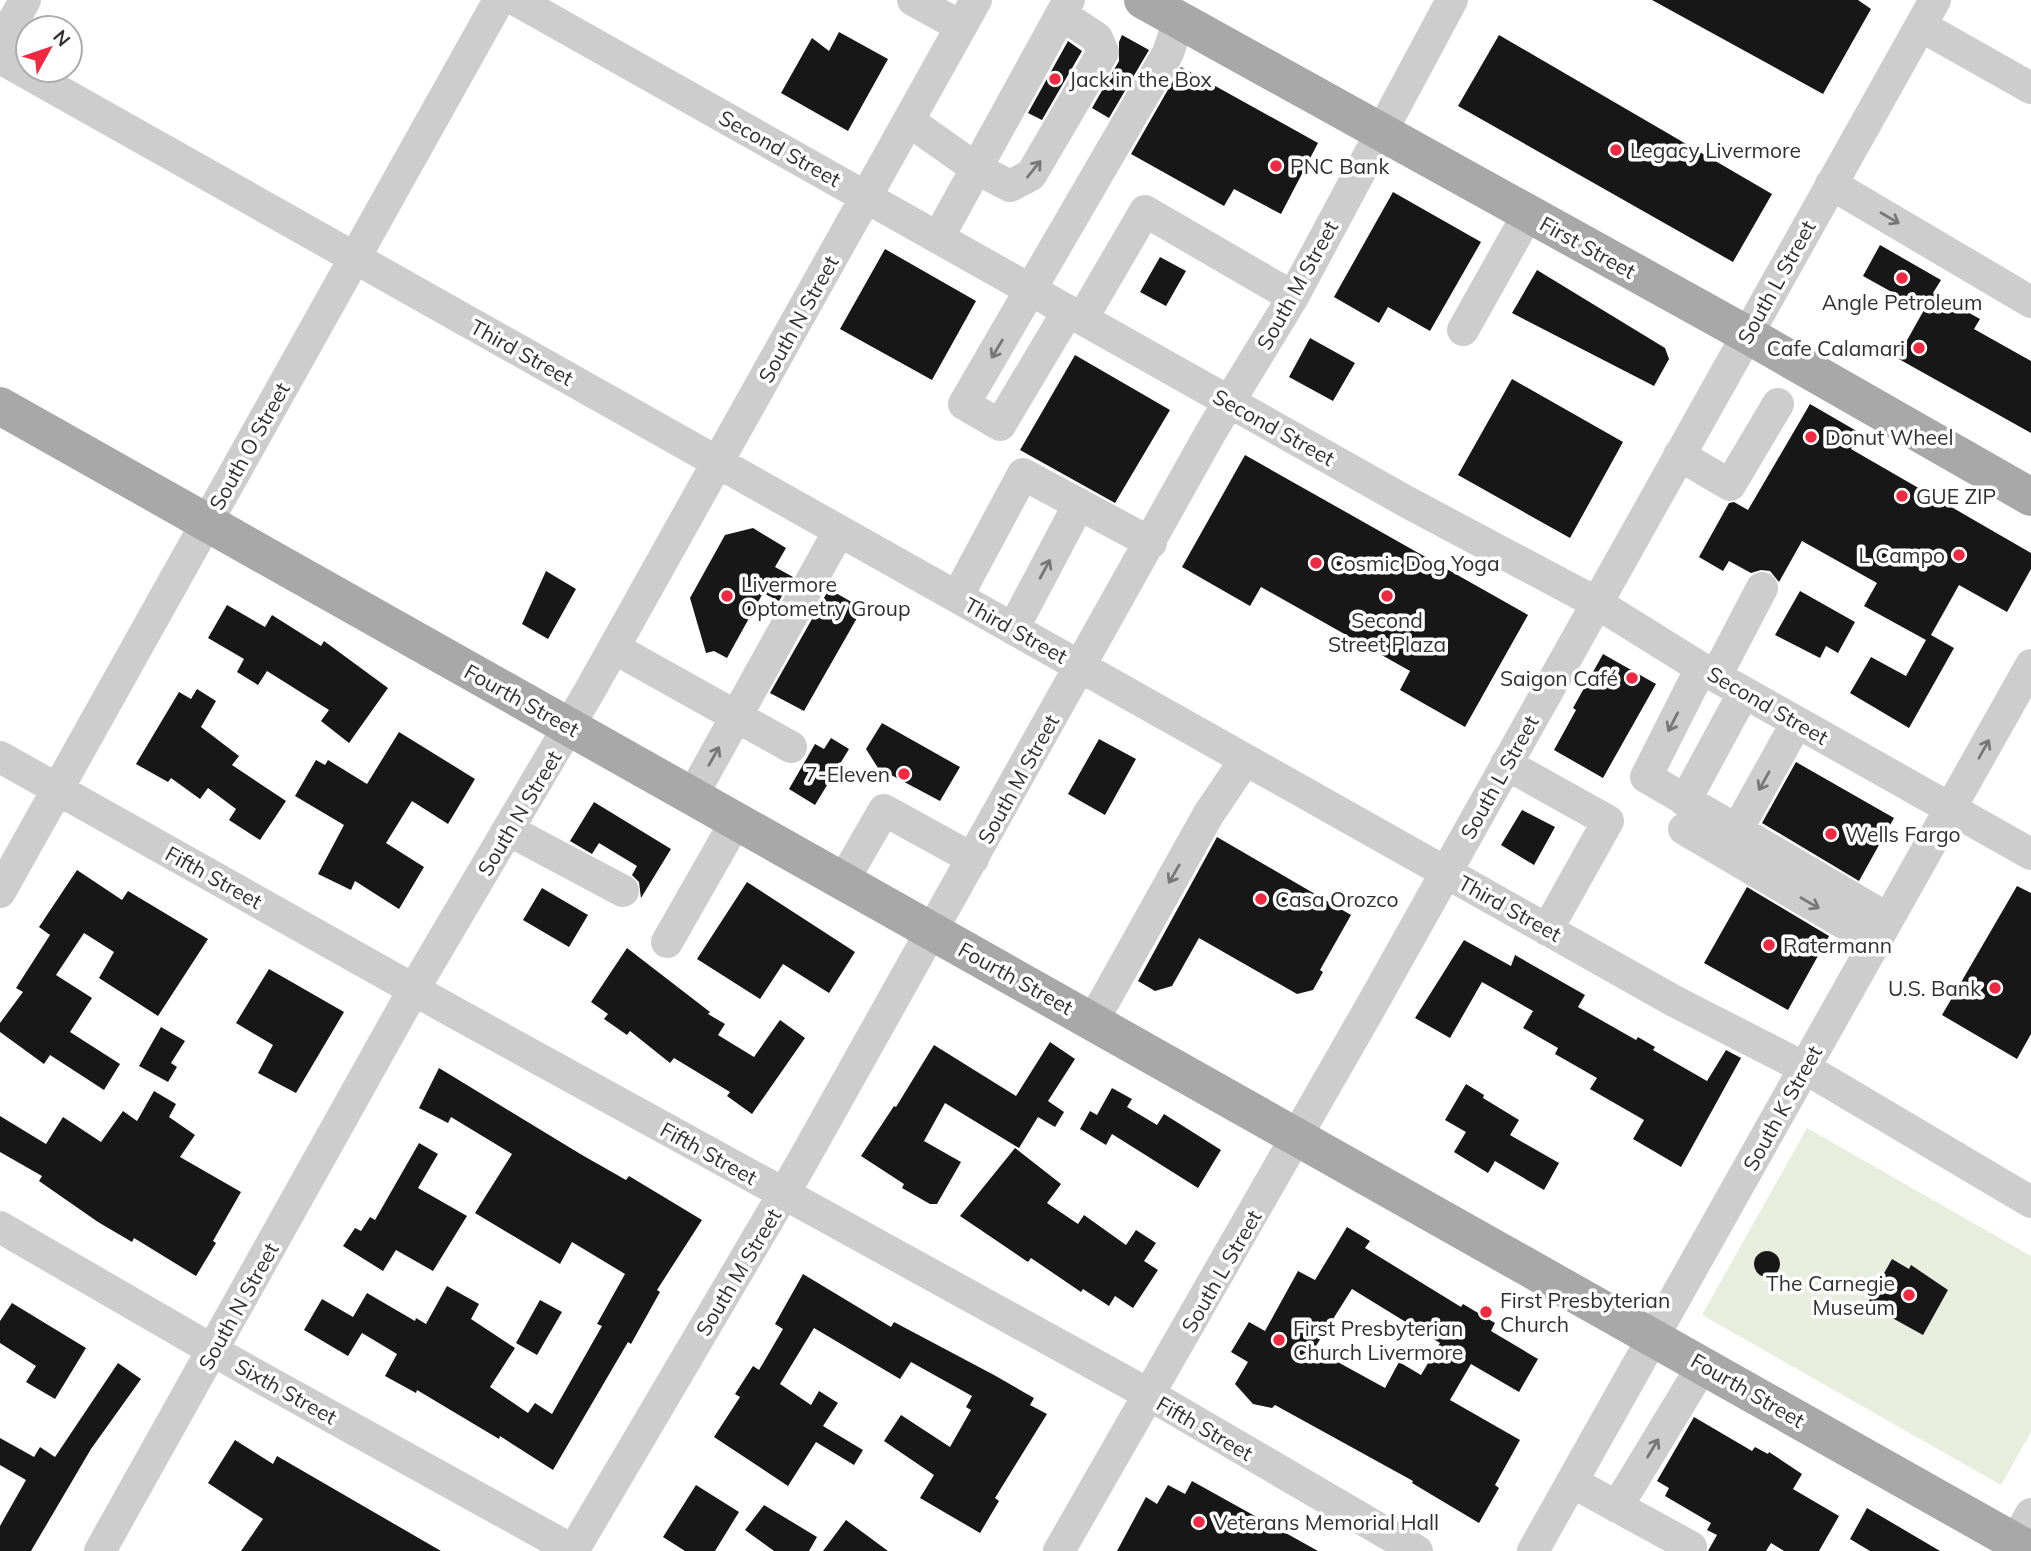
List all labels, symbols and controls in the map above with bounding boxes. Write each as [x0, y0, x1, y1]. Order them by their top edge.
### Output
north arrow [14, 14, 84, 84]
text: N [48, 25, 76, 51]
place label: Jack in the Box [1069, 66, 1212, 92]
marker: Jack in the Box [1047, 71, 1063, 87]
street label: Second Street [715, 104, 845, 192]
place label: Legacy Livermore [1630, 137, 1801, 163]
marker: Legacy Livermore [1608, 142, 1624, 158]
place label: PNC Bank [1290, 153, 1389, 179]
marker: PNC Bank [1268, 158, 1284, 174]
one-way arrow [1026, 160, 1041, 178]
street label: First Street [1536, 210, 1640, 284]
one-way arrow [1880, 212, 1900, 226]
street label: South M Street [1251, 216, 1343, 354]
street label: South L Street [1731, 216, 1821, 348]
street label: South N Street [752, 251, 844, 387]
marker: Angle Petroleum [1894, 270, 1910, 286]
place label: Angle Petroleum [1822, 289, 1982, 315]
street label: Third Street [466, 313, 578, 391]
place label: Cafe Calamari [1767, 335, 1905, 361]
one-way arrow [990, 339, 1004, 359]
marker: Cafe Calamari [1911, 340, 1927, 356]
street label: South O Street [203, 378, 295, 514]
street label: Second Street [1209, 383, 1339, 471]
place label: Donut Wheel [1825, 424, 1953, 450]
marker: Donut Wheel [1803, 429, 1819, 445]
place label: GUE ZIP [1916, 483, 1996, 509]
marker: GUE ZIP [1894, 488, 1910, 504]
place label: L Campo [1858, 542, 1945, 568]
marker: L Campo [1951, 547, 1967, 563]
place label: Cosmic Dog Yoga [1330, 550, 1500, 576]
marker: Cosmic Dog Yoga [1308, 555, 1324, 571]
one-way arrow [1038, 559, 1052, 579]
place label: Livermore Optometry Group [741, 571, 911, 621]
marker: Livermore Optometry Group [719, 588, 735, 604]
marker: Second Street Plaza [1379, 588, 1395, 604]
street label: Third Street [960, 591, 1072, 669]
place label: Second Street Plaza [1328, 607, 1446, 657]
street label: Fourth Street [460, 658, 584, 742]
street label: Second Street [1703, 660, 1833, 750]
place label: Saigon Café [1500, 665, 1618, 691]
marker: Saigon Café [1624, 670, 1640, 686]
street label: South M Street [972, 710, 1064, 848]
street label: South L Street [1454, 711, 1544, 843]
one-way arrow [1666, 711, 1680, 732]
one-way arrow [1978, 739, 1991, 760]
street label: South N Street [471, 746, 567, 880]
one-way arrow [708, 746, 721, 767]
place label: 7-Eleven [805, 761, 890, 787]
marker: 7-Eleven [896, 766, 912, 782]
one-way arrow [1757, 771, 1771, 791]
place label: Wells Fargo [1845, 821, 1961, 847]
marker: Wells Fargo [1823, 826, 1839, 842]
street label: Fifth Street [161, 840, 267, 914]
one-way arrow [1167, 864, 1181, 884]
street label: Third Street [1454, 869, 1566, 947]
place label: Casa Orozco [1275, 886, 1399, 912]
marker: Casa Orozco [1253, 891, 1269, 907]
one-way arrow [1799, 896, 1819, 910]
place label: Ratermann [1783, 932, 1892, 958]
street label: Fourth Street [954, 936, 1078, 1020]
marker: Ratermann [1761, 937, 1777, 953]
place label: U.S. Bank [1888, 975, 1981, 1001]
marker: U.S. Bank [1987, 980, 2003, 996]
street label: South K Street [1737, 1041, 1827, 1175]
street label: Fifth Street [656, 1116, 762, 1190]
street label: South M Street [690, 1204, 786, 1340]
street label: South L Street [1175, 1205, 1267, 1337]
street label: South N Street [192, 1238, 284, 1374]
place label: The Carnegie Museum [1766, 1270, 1895, 1320]
place label: First Presbyterian Church [1500, 1287, 1670, 1337]
marker: The Carnegie Museum [1901, 1287, 1917, 1303]
marker: First Presbyterian Church [1478, 1304, 1494, 1320]
place label: First Presbyterian Church Livermore [1293, 1315, 1463, 1365]
marker: First Presbyterian Church Livermore [1271, 1332, 1287, 1348]
street label: Fourth Street [1687, 1347, 1809, 1433]
street label: Sixth Street [230, 1352, 342, 1430]
street label: Fifth Street [1152, 1390, 1258, 1466]
one-way arrow [1646, 1439, 1660, 1459]
place label: Veterans Memorial Hall [1213, 1509, 1439, 1535]
marker: Veterans Memorial Hall [1191, 1514, 1207, 1530]

